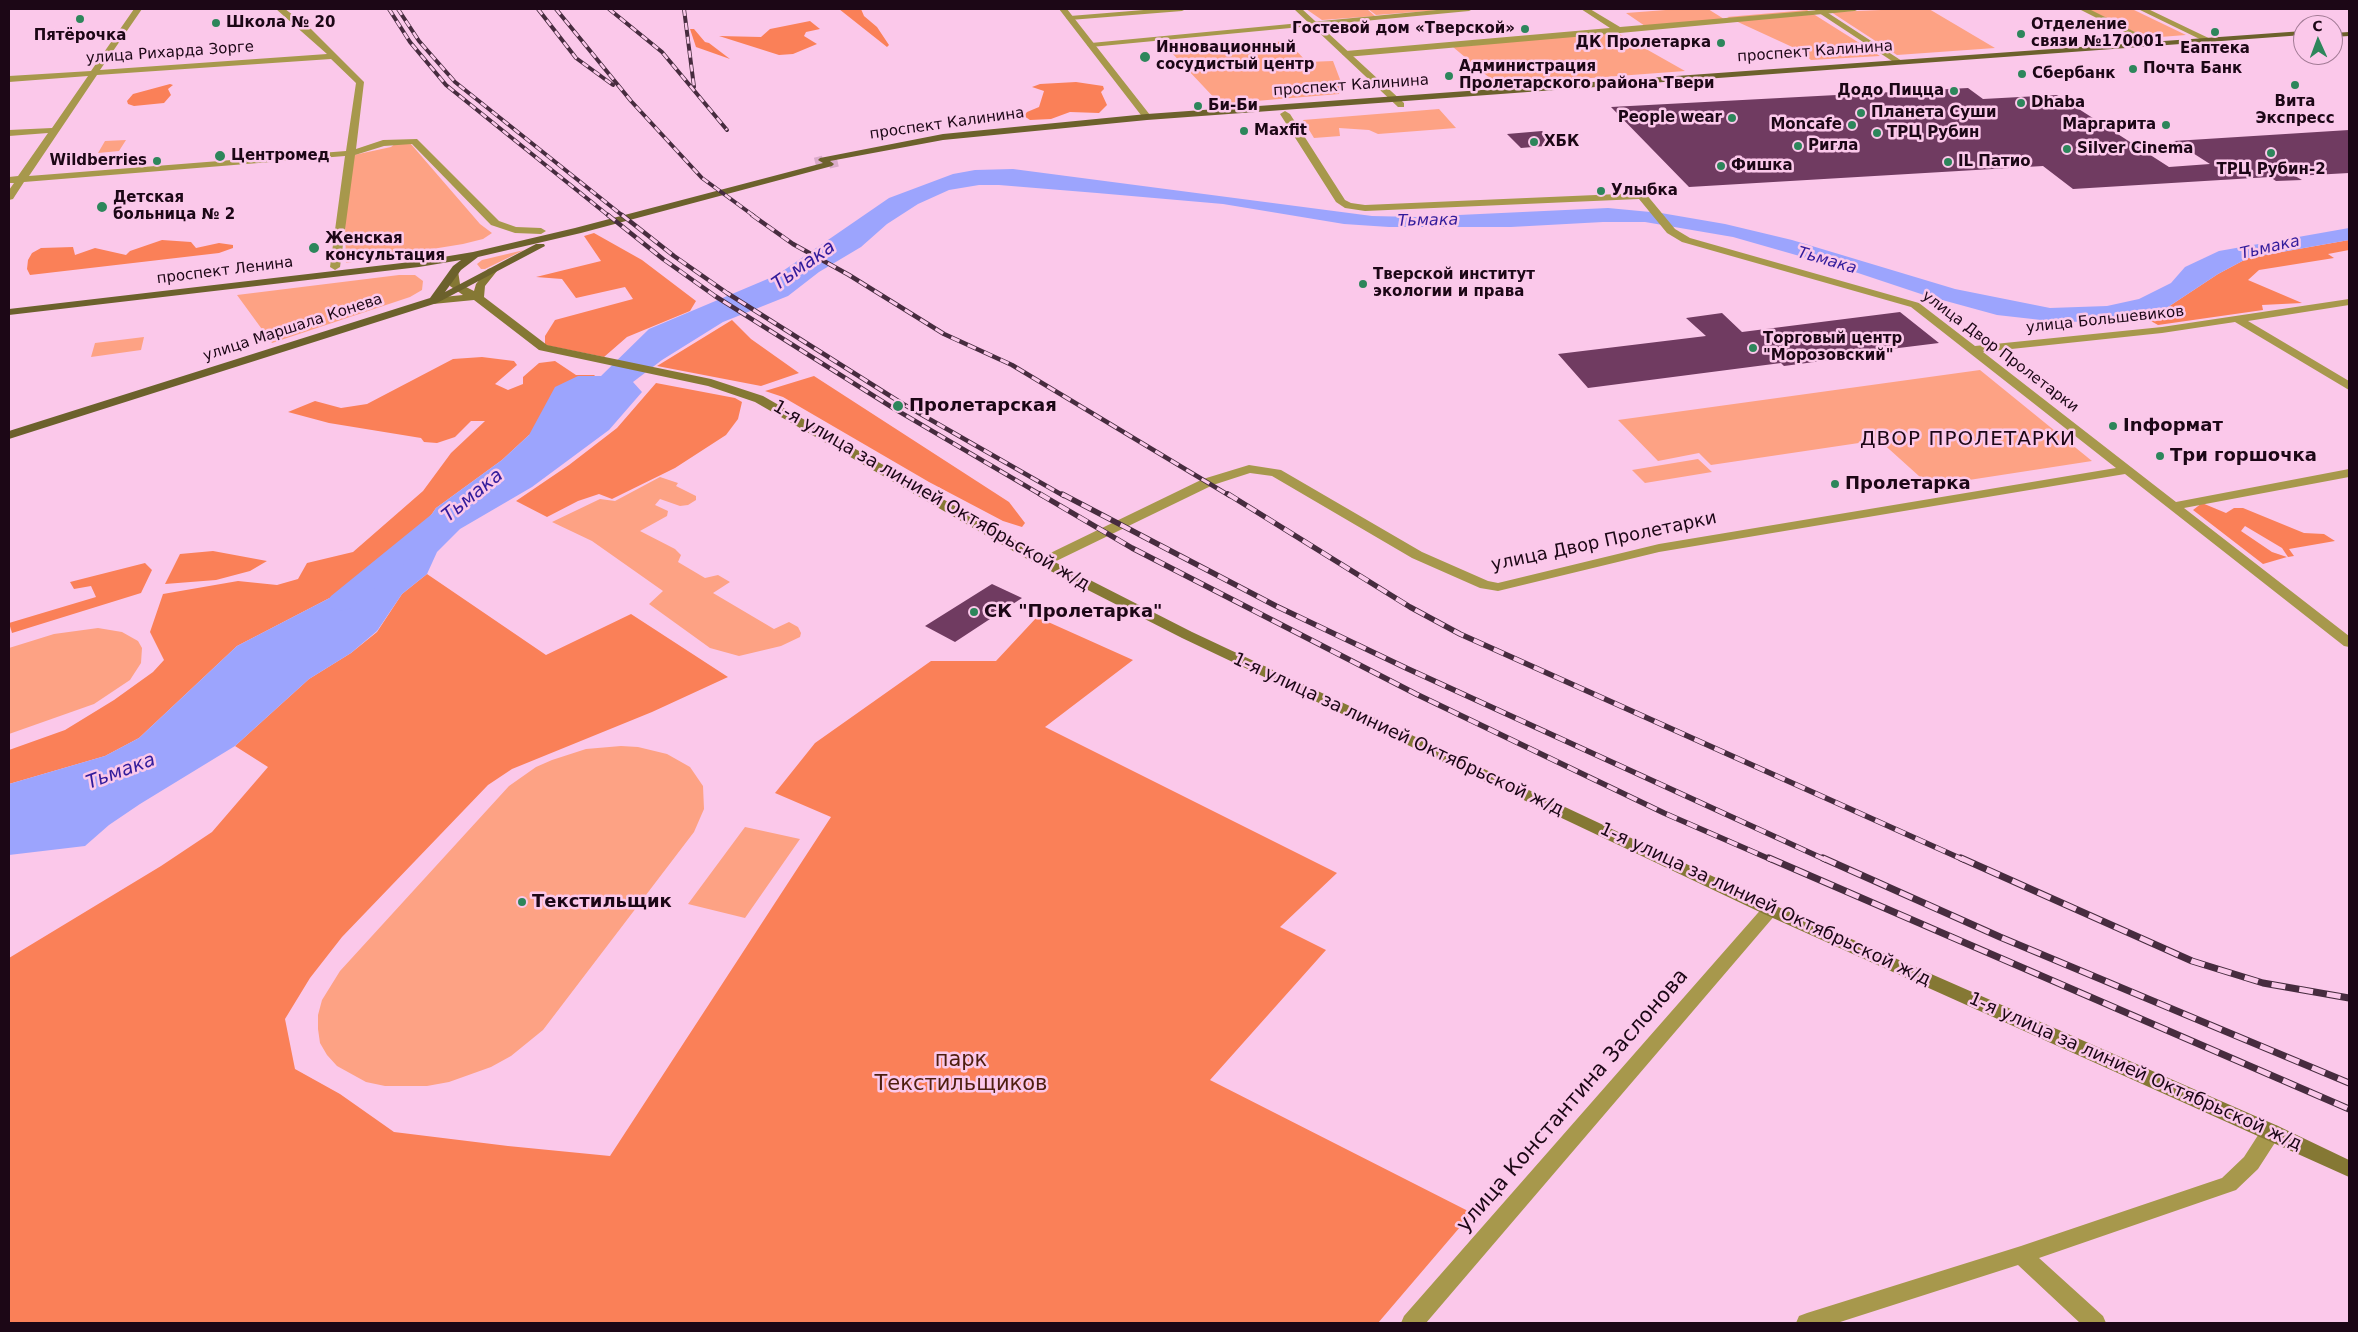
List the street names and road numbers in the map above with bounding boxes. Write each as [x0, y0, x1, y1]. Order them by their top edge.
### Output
street label: улица Рихарда Зорге [85, 38, 255, 68]
street label: проспект Калинина [1737, 38, 1893, 66]
street label: проспект Калинина [1273, 72, 1429, 100]
street label: проспект Калинина [868, 104, 1026, 144]
street label: проспект Ленина [156, 254, 294, 288]
street label: улица Двор Пролетарки [1918, 287, 2082, 417]
street label: улица Маршала Конева [201, 290, 385, 366]
street label: улица Большевиков [2025, 303, 2185, 337]
street label: 1-я улица за линией Октябрьской ж/д [769, 396, 1093, 596]
street label: улица Двор Пролетарки [1489, 508, 1719, 576]
street label: 1-я улица за линией Октябрьской ж/д [1229, 649, 1567, 821]
street label: 1-я улица за линией Октябрьской ж/д [1596, 819, 1934, 991]
street label: улица Константина Заслонова [1452, 964, 1694, 1238]
street label: 1-я улица за линией Октябрьской ж/д [1965, 988, 2305, 1156]

